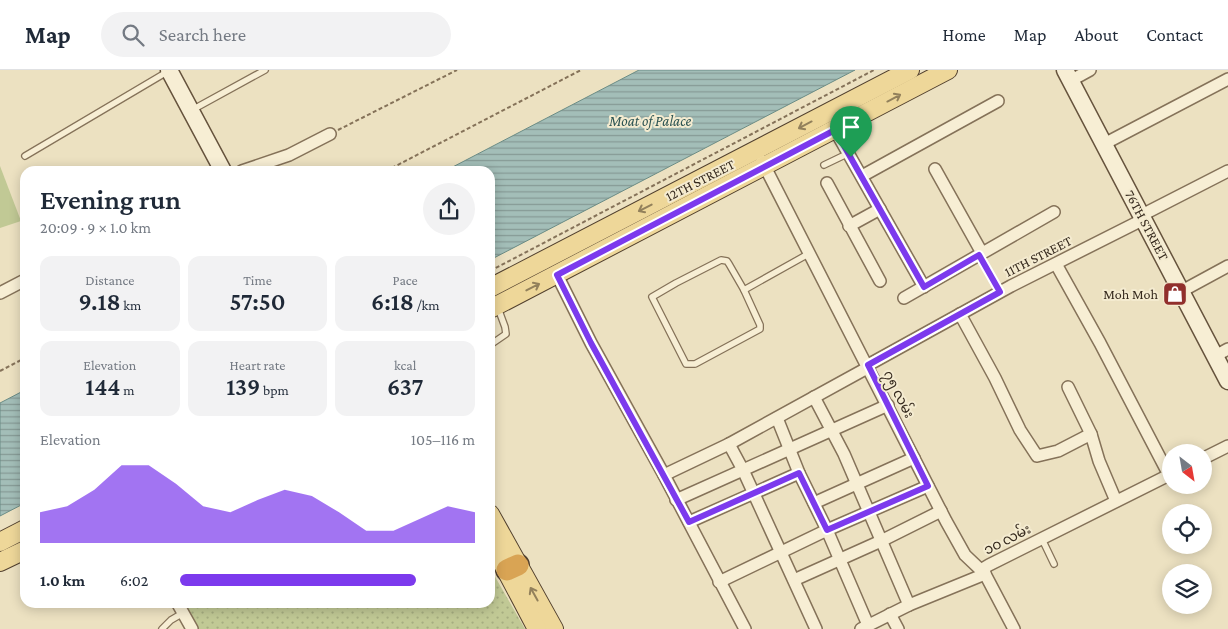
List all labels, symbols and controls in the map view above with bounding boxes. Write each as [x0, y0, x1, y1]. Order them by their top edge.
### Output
search box [101, 12, 451, 57]
text: Map [25, 21, 71, 48]
icon: search [119, 21, 147, 49]
text: Search here [159, 24, 246, 45]
text: Home [943, 25, 986, 45]
text: Map [1014, 25, 1046, 45]
text: About [1074, 25, 1118, 45]
text: Contact [1146, 25, 1203, 45]
one-way arrow [887, 93, 902, 103]
pin [830, 106, 872, 157]
water label: Moat of Palace [608, 113, 691, 130]
icon: arrive [837, 113, 865, 141]
one-way arrow [798, 121, 813, 130]
street label: 12TH STREET [663, 156, 738, 204]
button: share [423, 183, 475, 235]
text: Evening run [40, 184, 181, 215]
street label: 76TH STREET [1122, 187, 1172, 263]
one-way arrow [638, 203, 653, 213]
text: 20:09 · 9 × 1.0 km [40, 219, 151, 236]
street label: 11TH STREET [1002, 232, 1075, 280]
text: Distance [85, 272, 134, 288]
text: Time [243, 272, 272, 288]
text: Pace [393, 272, 418, 288]
shop icon: Moh Moh [1162, 281, 1188, 307]
one-way arrow [526, 282, 541, 292]
place label: Moh Moh [1103, 286, 1158, 302]
text: 9.18 [78, 288, 121, 315]
text: 57:50 [229, 288, 286, 315]
text: 6:18 [371, 288, 414, 315]
text: km [121, 297, 141, 313]
text: /km [414, 297, 439, 313]
text: Elevation [83, 357, 136, 373]
text: Heart rate [230, 357, 285, 373]
text: kcal [394, 357, 416, 373]
street label: ၇၅ လမ်း [877, 367, 920, 422]
text: 144 [85, 373, 121, 400]
text: 139 [226, 373, 260, 400]
text: 637 [387, 373, 423, 400]
text: m [121, 382, 134, 398]
text: bpm [260, 382, 289, 398]
text: Elevation [40, 431, 101, 448]
text: 105–116 m [411, 431, 475, 448]
north arrow [1162, 444, 1212, 494]
map controls [1162, 444, 1212, 614]
button: locate [1162, 504, 1212, 554]
street label: ၁၀ လမ်း [980, 519, 1033, 558]
button: layers [1162, 564, 1212, 614]
text: 1.0 km [40, 572, 85, 589]
text: 6:02 [120, 572, 148, 589]
one-way arrow [529, 586, 539, 601]

